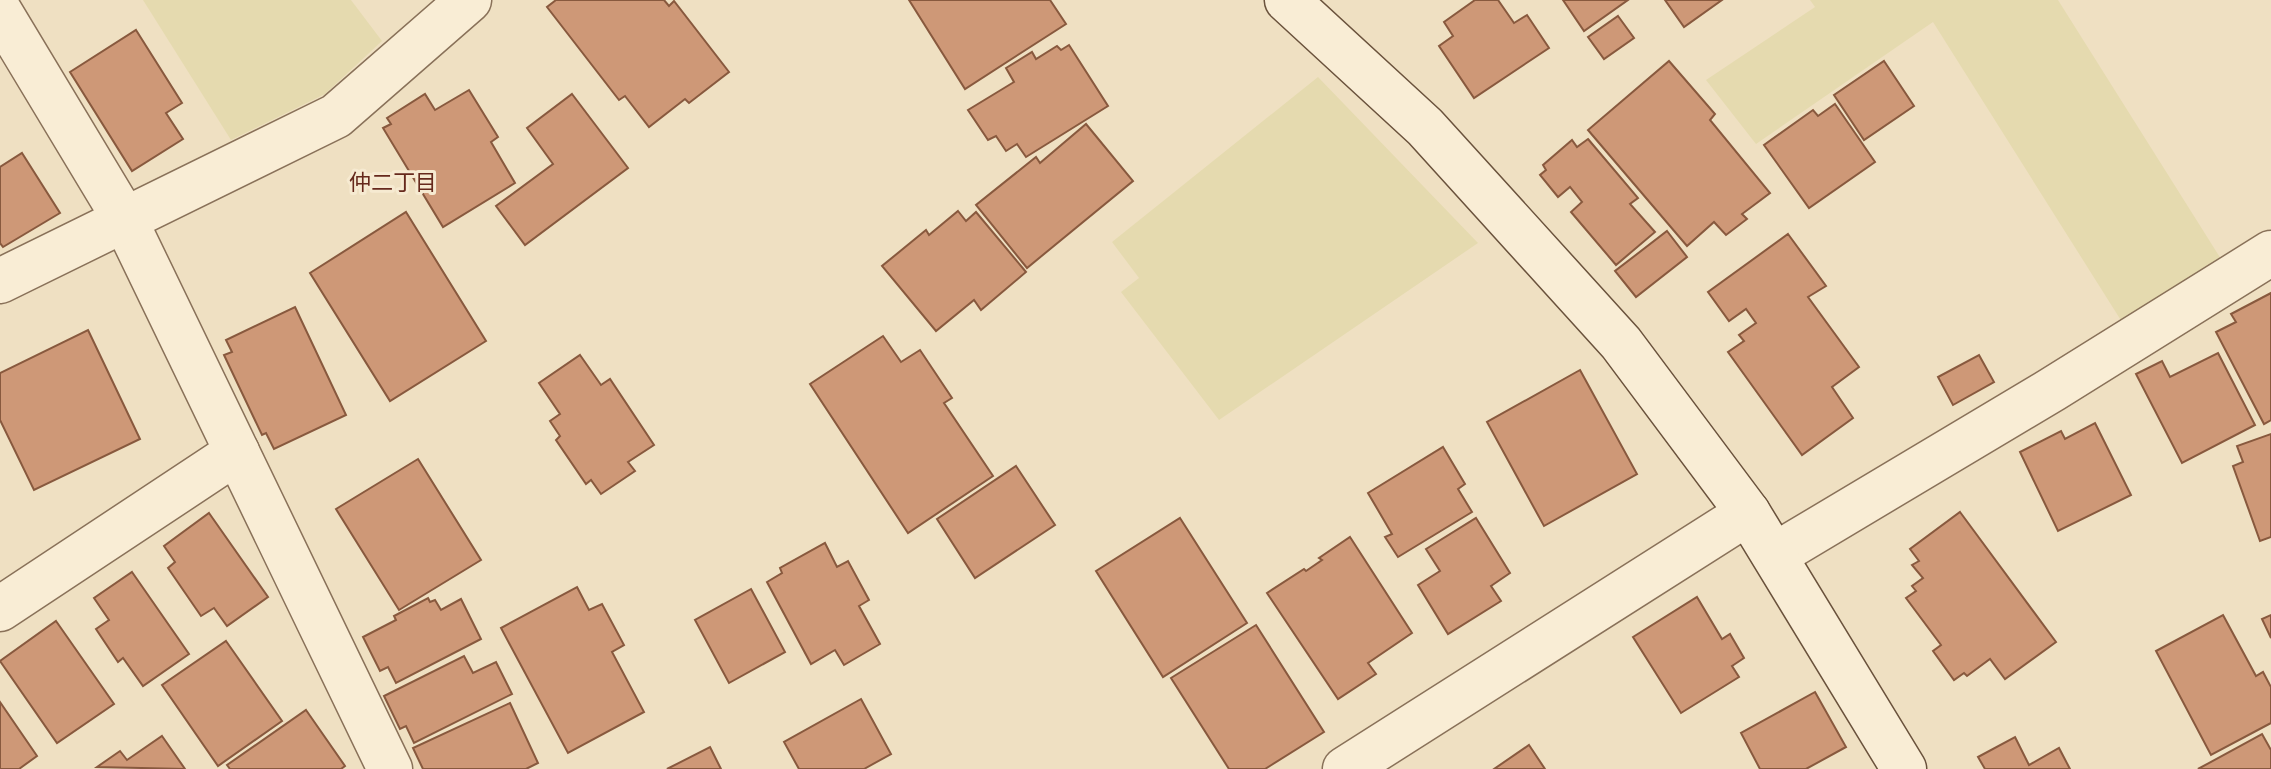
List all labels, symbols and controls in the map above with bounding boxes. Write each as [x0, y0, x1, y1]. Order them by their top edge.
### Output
district label: 仲二丁目 [349, 167, 437, 196]

